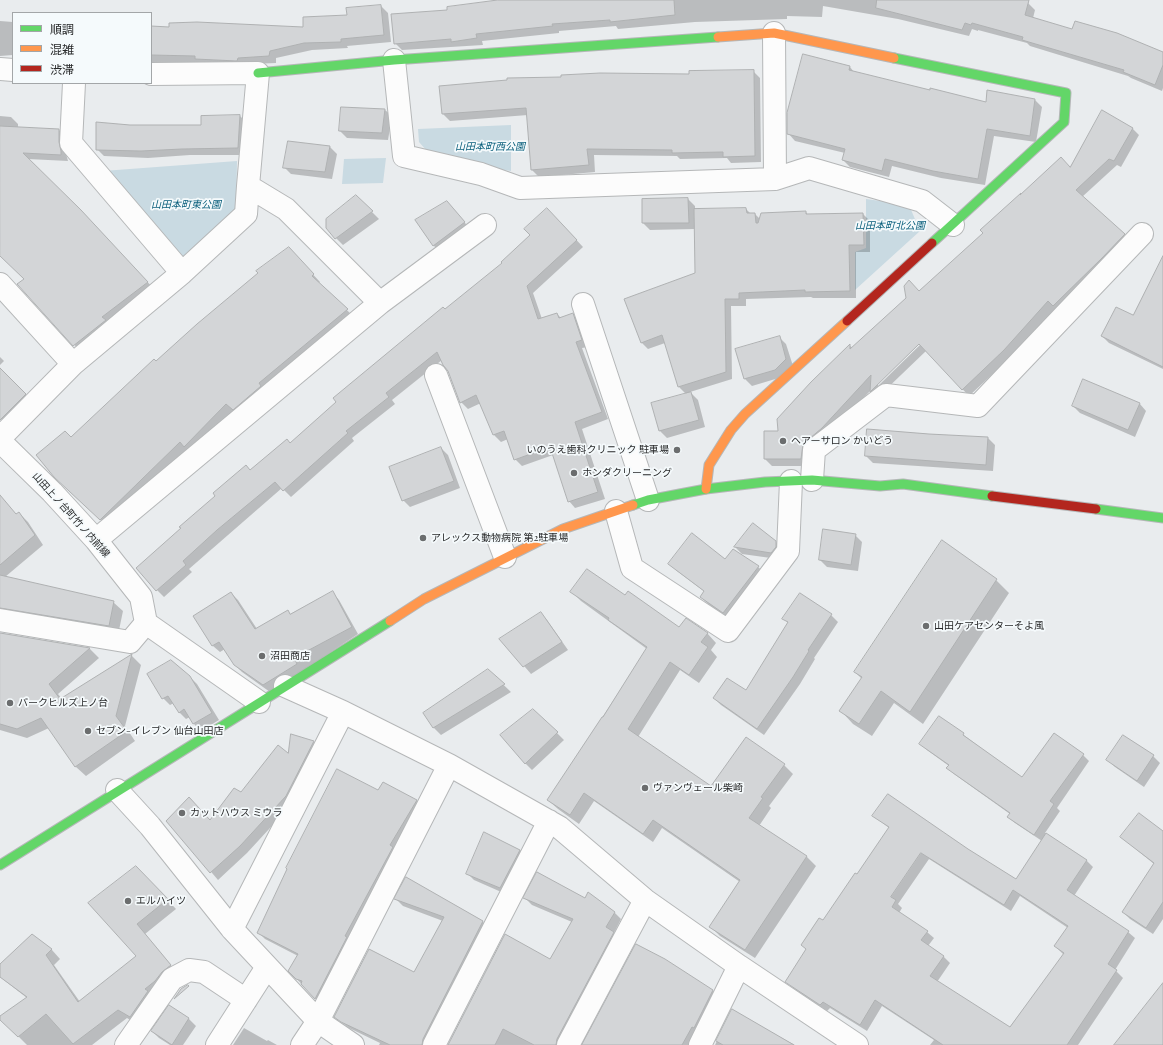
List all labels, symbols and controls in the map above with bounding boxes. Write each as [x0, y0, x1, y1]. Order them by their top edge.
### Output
legend [12, 12, 152, 84]
text: 順調 [50, 21, 74, 37]
text: 混雑 [50, 41, 74, 57]
text: 渋滞 [50, 61, 74, 77]
park label: 山田本町西公園 [455, 141, 525, 153]
park label: 山田本町東公園 [151, 199, 221, 211]
park label: 山田本町北公園 [855, 220, 925, 232]
place label: ヘアーサロン かいどう [791, 435, 893, 447]
marker: ヘアーサロン かいどう [778, 436, 788, 446]
place label: いのうえ歯科クリニック 駐車場 [527, 444, 669, 456]
marker: いのうえ歯科クリニック 駐車場 [672, 445, 682, 455]
place label: ホンダクリーニング [582, 467, 672, 479]
marker: ホンダクリーニング [569, 468, 579, 478]
street label: 山田上ノ台町竹ノ内前線 [30, 470, 112, 560]
place label: アレックス動物病院 第2駐車場 [431, 532, 568, 544]
marker: アレックス動物病院 第2駐車場 [418, 533, 428, 543]
place label: 山田ケアセンターそよ風 [934, 620, 1044, 632]
marker: 山田ケアセンターそよ風 [921, 621, 931, 631]
place label: 沼田商店 [270, 650, 310, 662]
marker: 沼田商店 [257, 651, 267, 661]
place label: パークヒルズ上ノ台 [18, 697, 108, 709]
marker: パークヒルズ上ノ台 [5, 698, 15, 708]
place label: セブン-イレブン 仙台山田店 [96, 725, 223, 737]
marker: セブン-イレブン 仙台山田店 [83, 726, 93, 736]
place label: ヴァンヴェール柴崎 [653, 782, 743, 794]
marker: ヴァンヴェール柴崎 [640, 783, 650, 793]
place label: カットハウス ミウラ [190, 807, 282, 819]
marker: カットハウス ミウラ [177, 808, 187, 818]
place label: エルハイツ [136, 895, 186, 907]
marker: エルハイツ [123, 896, 133, 906]

